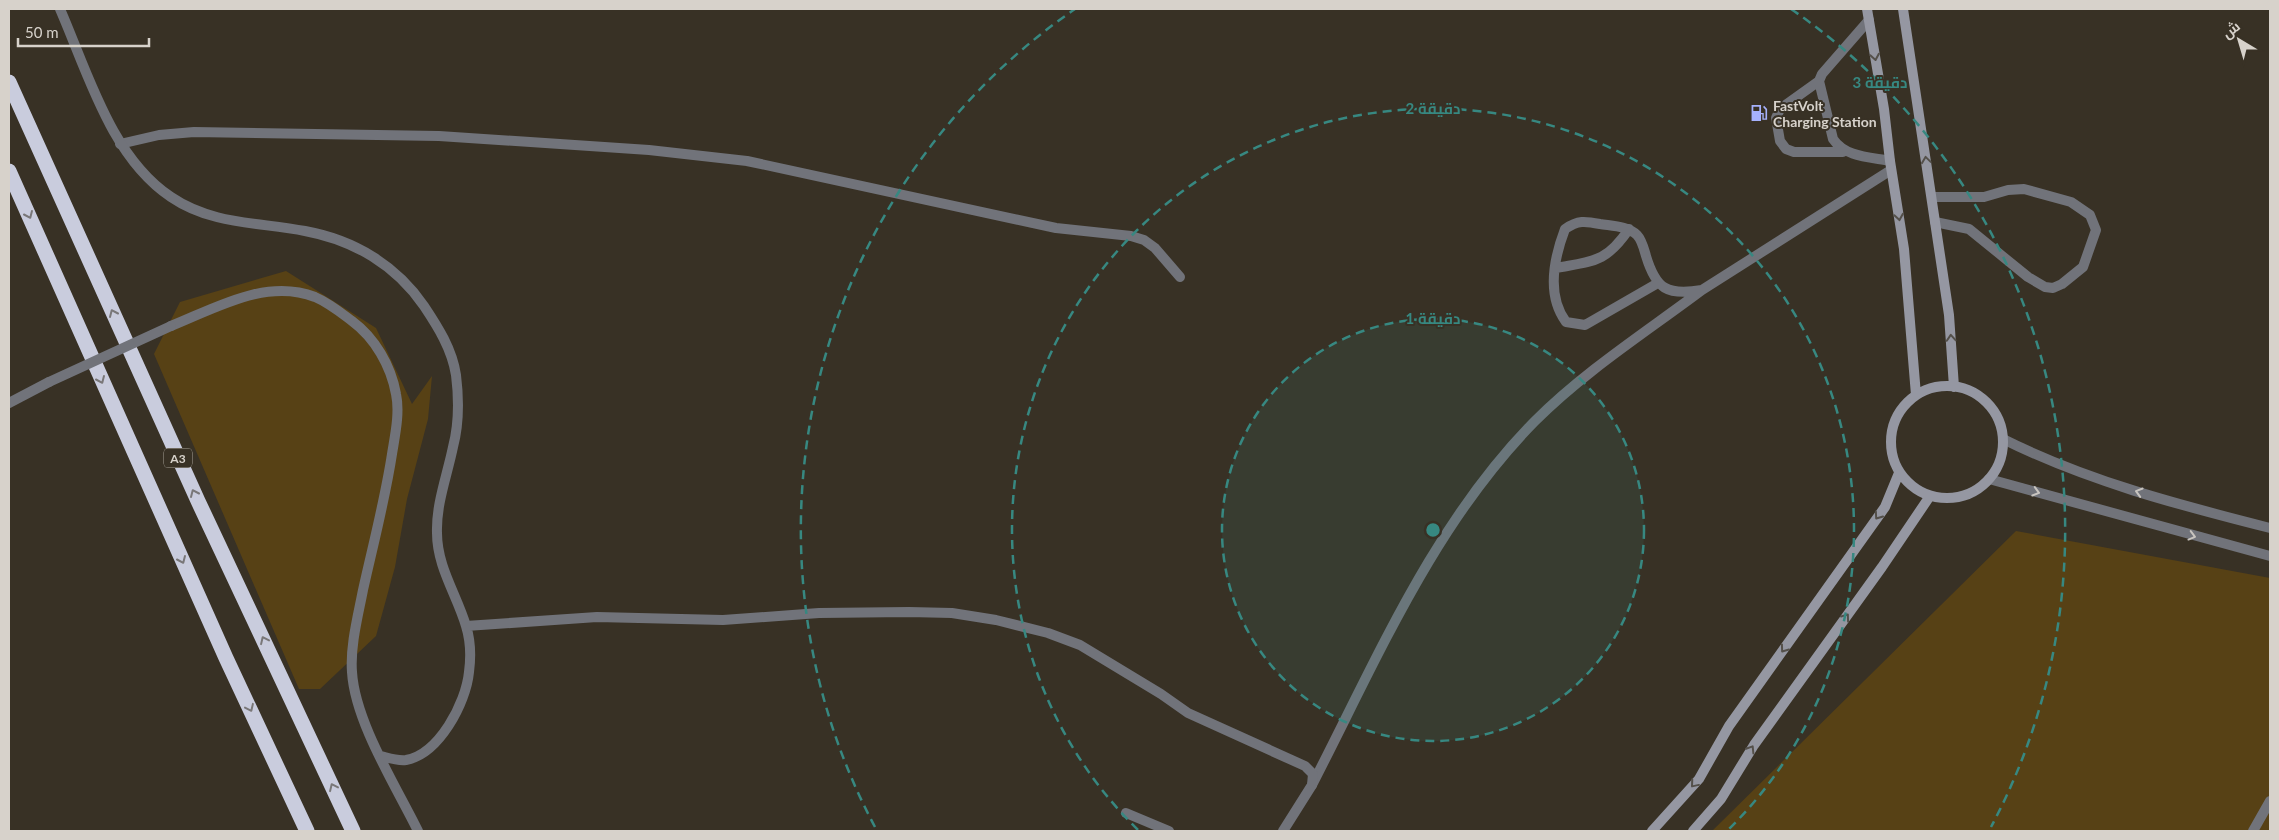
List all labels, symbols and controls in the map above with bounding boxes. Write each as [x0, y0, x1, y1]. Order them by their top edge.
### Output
scale bar [18, 15, 149, 47]
north arrow [2214, 15, 2264, 65]
text: ش [2218, 17, 2244, 42]
text: 50 m [25, 23, 59, 41]
one-way arrow [1870, 52, 1880, 61]
text: 3 دقيقة [1853, 73, 1907, 91]
place label: FastVolt Charging Station [1773, 97, 1877, 130]
text: 2 دقيقة [1406, 99, 1460, 117]
fuel station icon: FastVolt Charging Station [1749, 103, 1769, 123]
one-way arrow [1921, 155, 1932, 163]
one-way arrow [22, 210, 33, 219]
one-way arrow [1893, 213, 1903, 222]
one-way arrow [109, 309, 119, 318]
text: 1 دقيقة [1406, 309, 1460, 327]
one-way arrow [1945, 334, 1956, 342]
one-way arrow [95, 375, 106, 384]
road number: A3 [164, 448, 192, 468]
one-way arrow [2031, 487, 2040, 497]
one-way arrow [2135, 487, 2144, 497]
one-way arrow [190, 489, 201, 498]
one-way arrow [1875, 511, 1884, 520]
centre of rings [1424, 521, 1442, 539]
one-way arrow [2188, 531, 2196, 541]
one-way arrow [176, 555, 186, 564]
one-way arrow [1840, 613, 1849, 623]
one-way arrow [259, 636, 270, 645]
one-way arrow [1781, 643, 1790, 653]
one-way arrow [244, 703, 254, 712]
one-way arrow [1745, 745, 1755, 754]
one-way arrow [1691, 778, 1700, 787]
one-way arrow [328, 783, 339, 792]

